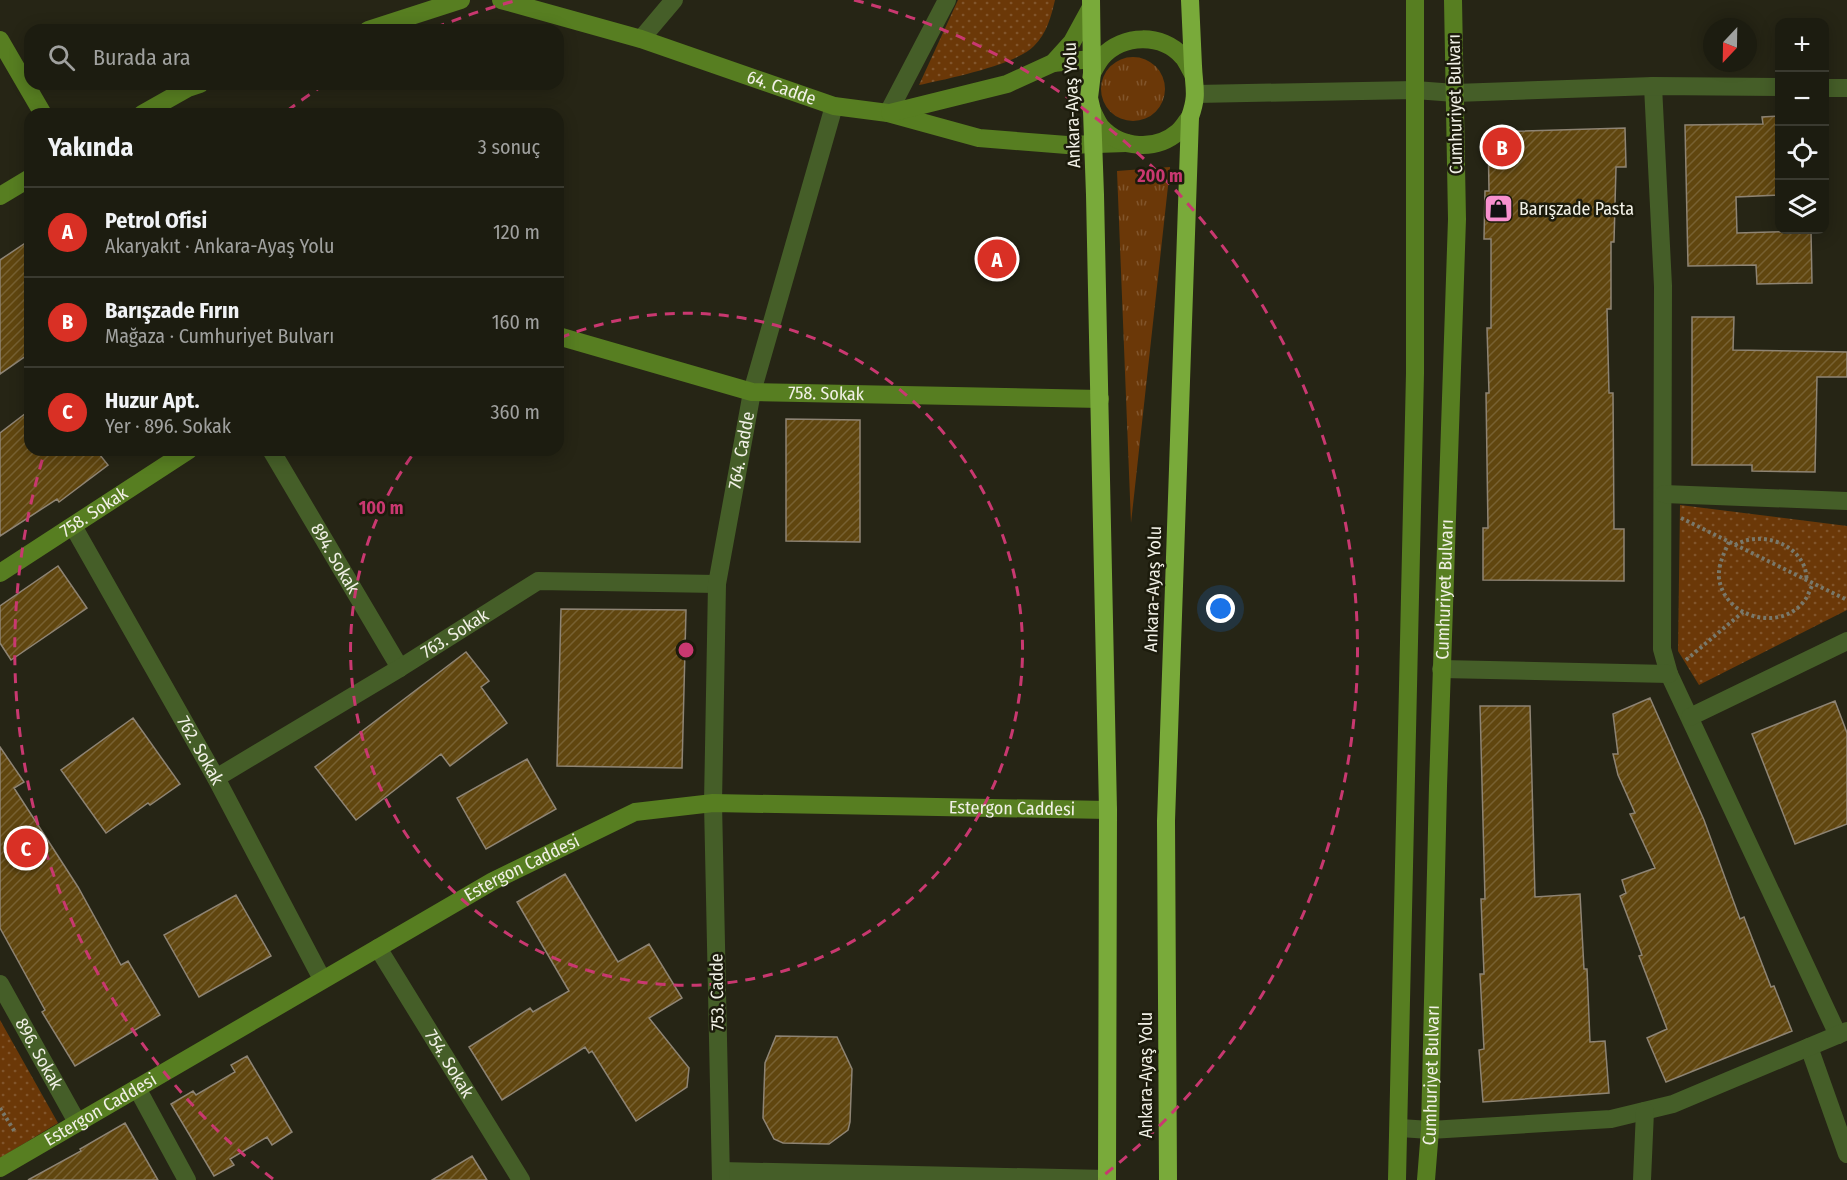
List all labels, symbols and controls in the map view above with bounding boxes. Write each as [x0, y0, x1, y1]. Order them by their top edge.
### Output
north arrow [1703, 18, 1757, 72]
map controls [1775, 18, 1829, 234]
button: + [1775, 18, 1829, 72]
search box [24, 24, 564, 90]
street label: Cumhuriyet Bulvarı [1443, 34, 1467, 174]
icon: search [45, 41, 78, 74]
street label: Ankara-Ayaş Yolu [1059, 42, 1085, 168]
text: Burada ara [93, 44, 191, 71]
street label: 64. Cadde [744, 66, 819, 110]
button: − [1775, 72, 1829, 126]
pin: B [1482, 124, 1522, 170]
button: locate [1775, 126, 1829, 180]
text: Yakında [48, 132, 133, 163]
text: 3 sonuç [478, 135, 540, 159]
text: 200 m [1136, 165, 1183, 187]
button: layers [1775, 180, 1829, 234]
shop icon: Barışzade Pasta [1482, 193, 1514, 225]
place label: Barışzade Pasta [1519, 198, 1634, 220]
text: Petrol Ofisi [105, 207, 207, 234]
text: A [62, 220, 73, 244]
text: 120 m [493, 220, 540, 244]
text: Akaryakıt · Ankara-Ayaş Yolu [105, 234, 334, 258]
pin: A [978, 236, 1016, 282]
text: Barışzade Fırın [105, 297, 239, 324]
text: B [62, 310, 73, 334]
text: 160 m [492, 310, 540, 334]
text: Mağaza · Cumhuriyet Bulvarı [105, 324, 334, 348]
street label: 758. Sokak [788, 382, 865, 405]
text: Huzur Apt. [105, 387, 200, 414]
text: C [62, 400, 73, 424]
text: 360 m [491, 400, 540, 424]
street label: 764. Cadde [723, 410, 759, 491]
text: Yer · 896. Sokak [105, 414, 231, 438]
street label: 758. Sokak [56, 482, 132, 542]
text: 100 m [359, 497, 403, 519]
street label: 894. Sokak [306, 519, 365, 598]
street label: Cumhuriyet Bulvarı [1431, 519, 1458, 660]
street label: Ankara-Ayaş Yolu [1140, 526, 1166, 652]
your location [1206, 594, 1235, 623]
street label: 763. Sokak [417, 604, 493, 663]
centre of rings [676, 640, 696, 660]
street label: 762. Sokak [172, 712, 229, 789]
street label: Estergon Caddesi [949, 796, 1075, 820]
pin: C [6, 826, 46, 870]
street label: Estergon Caddesi [460, 830, 583, 906]
street label: 753. Cadde [705, 953, 729, 1031]
street label: Cumhuriyet Bulvarı [1418, 1005, 1444, 1146]
street label: Ankara-Ayaş Yolu [1135, 1012, 1157, 1138]
street label: 896. Sokak [10, 1014, 68, 1094]
street label: 754. Sokak [420, 1026, 479, 1102]
street label: Estergon Caddesi [40, 1068, 160, 1151]

